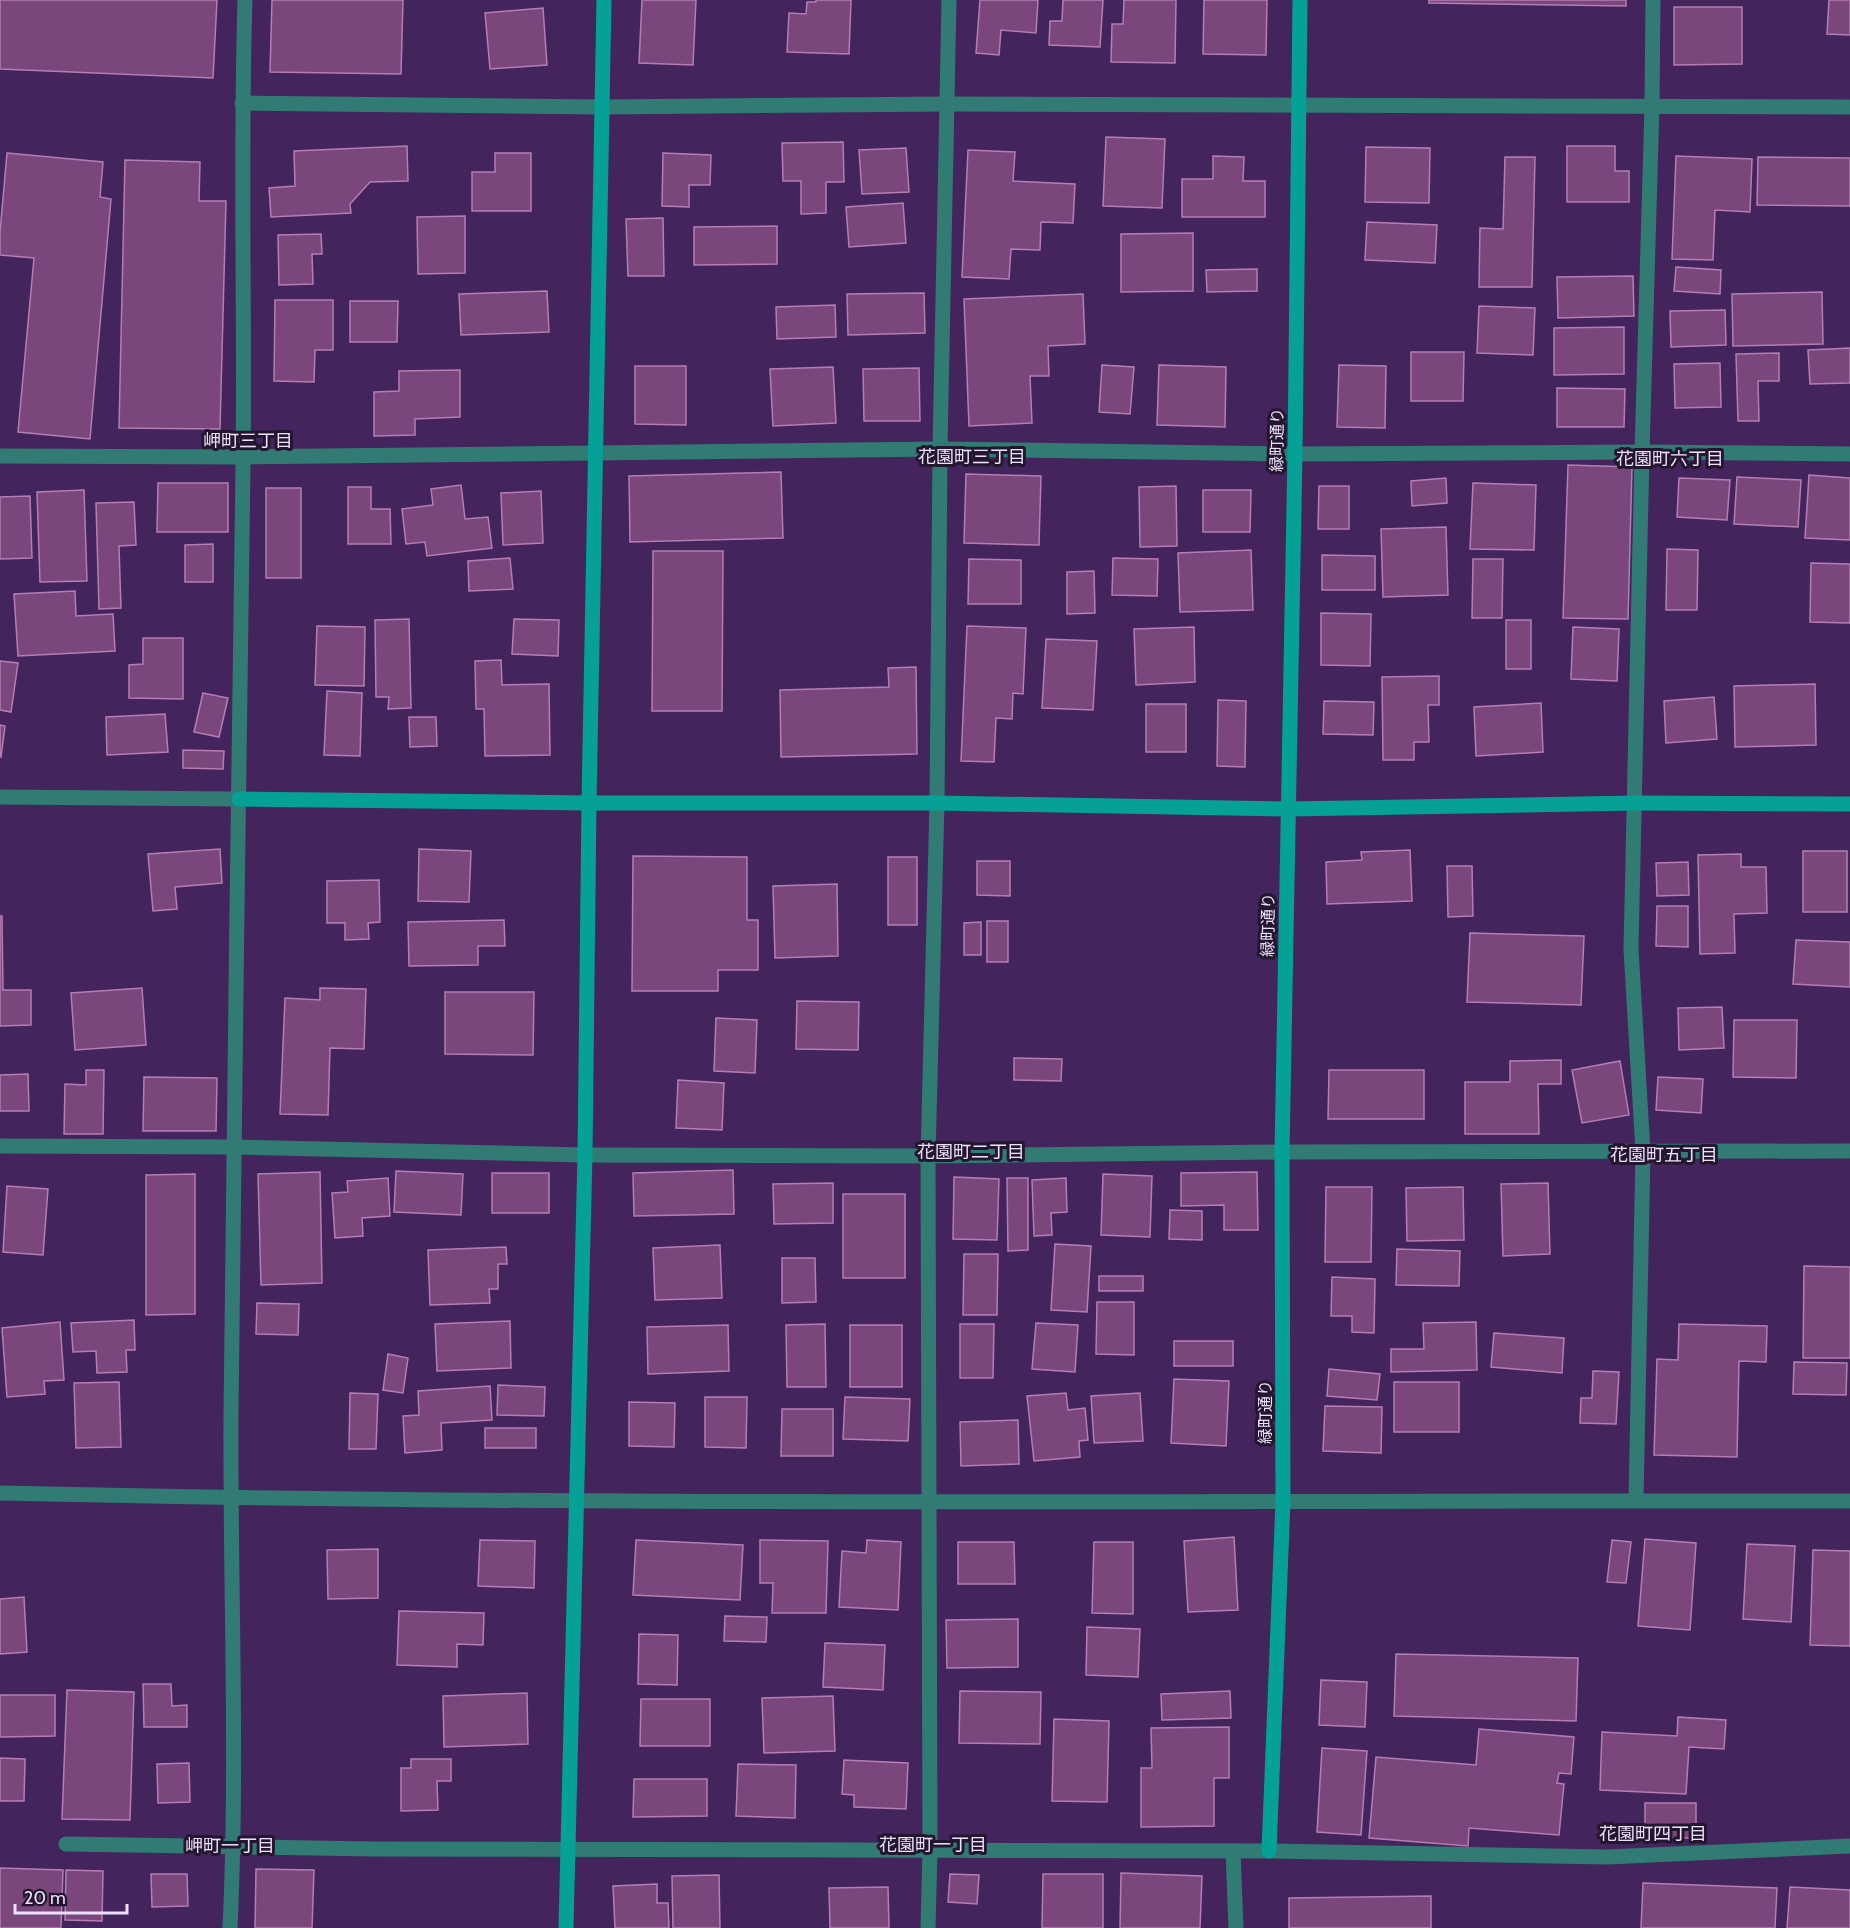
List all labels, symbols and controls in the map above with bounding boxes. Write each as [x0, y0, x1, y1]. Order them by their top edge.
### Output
street label: 緑町通り [1267, 408, 1287, 472]
district label: 岬町三丁目 [203, 430, 293, 452]
district label: 花園町三丁目 [918, 446, 1026, 468]
district label: 花園町六丁目 [1616, 448, 1724, 470]
street label: 緑町通り [1258, 893, 1278, 957]
district label: 花園町二丁目 [917, 1141, 1025, 1163]
district label: 花園町五丁目 [1610, 1144, 1718, 1166]
street label: 緑町通り [1256, 1380, 1275, 1444]
district label: 花園町四丁目 [1599, 1823, 1707, 1845]
district label: 花園町一丁目 [879, 1834, 987, 1856]
district label: 岬町一丁目 [185, 1835, 275, 1857]
scale bar [15, 1877, 128, 1915]
text: 20 m [24, 1887, 66, 1909]

